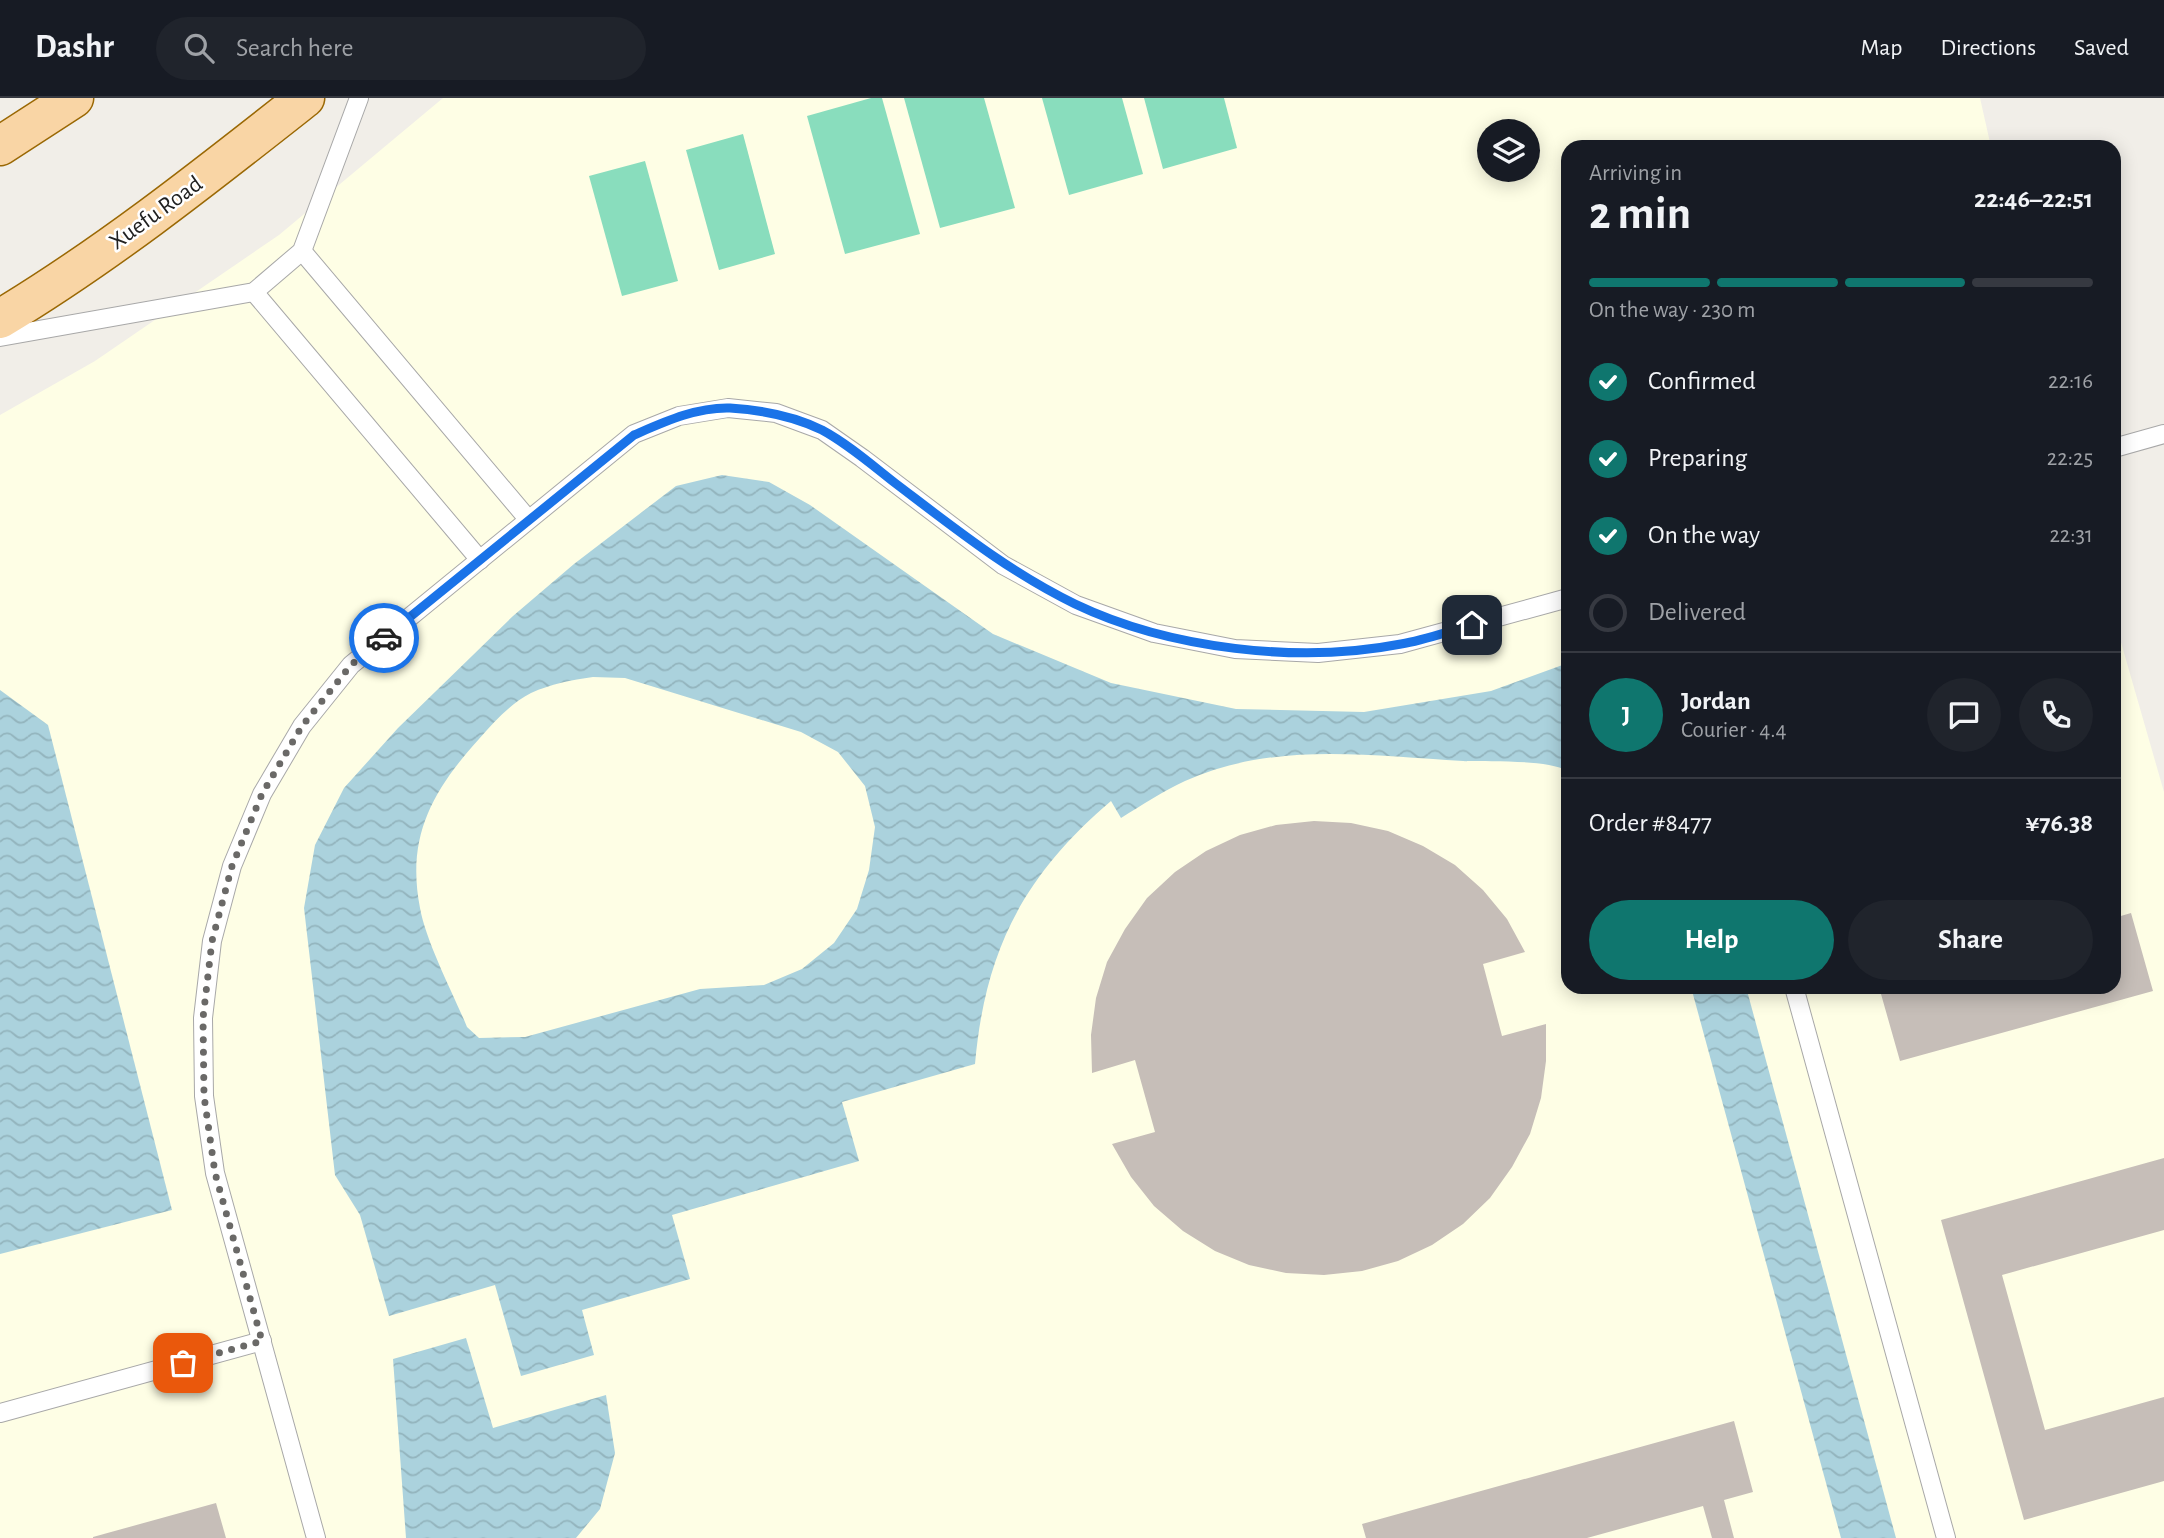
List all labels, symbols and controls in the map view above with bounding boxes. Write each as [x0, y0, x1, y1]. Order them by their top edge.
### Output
search box [156, 17, 646, 80]
icon: search [180, 29, 218, 67]
text: Dashr [35, 31, 114, 64]
text: Search here [236, 35, 353, 61]
text: Map [1860, 36, 1902, 60]
text: Directions [1940, 36, 2036, 60]
text: Saved [2074, 36, 2129, 60]
map controls [1477, 119, 1540, 182]
button: layers [1477, 119, 1540, 182]
text: Arriving in [1589, 162, 1682, 185]
street label: Xuefu Road [105, 171, 207, 255]
text: 22:46–22:51 [1974, 186, 2093, 212]
text: 2 min [1589, 191, 1691, 237]
text: On the way · 230 m [1589, 299, 1755, 322]
icon: check [1589, 363, 1627, 401]
text: Confirmed [1648, 368, 1756, 394]
text: 22:16 [2048, 370, 2093, 393]
icon: check [1589, 440, 1627, 478]
text: Preparing [1648, 445, 1747, 471]
text: 22:25 [2047, 447, 2093, 470]
icon: check [1589, 517, 1627, 555]
text: On the way [1648, 522, 1760, 548]
text: 22:31 [2049, 524, 2093, 547]
pin [1442, 595, 1502, 655]
text: Delivered [1648, 599, 1746, 625]
courier [349, 603, 419, 673]
icon: home [1453, 606, 1491, 644]
icon: car [365, 619, 403, 657]
button: chat [1927, 678, 2001, 752]
button: phone [2019, 678, 2093, 752]
text: Jordan [1681, 688, 1751, 714]
text: J [1622, 702, 1630, 728]
text: Courier · 4.4 [1681, 719, 1787, 742]
text: Order #8477 [1589, 810, 1712, 836]
text: ¥76.38 [2026, 810, 2093, 836]
button: Help [1589, 900, 1834, 980]
button: Share [1848, 900, 2093, 980]
pin [153, 1333, 213, 1393]
icon: bag [164, 1344, 202, 1382]

